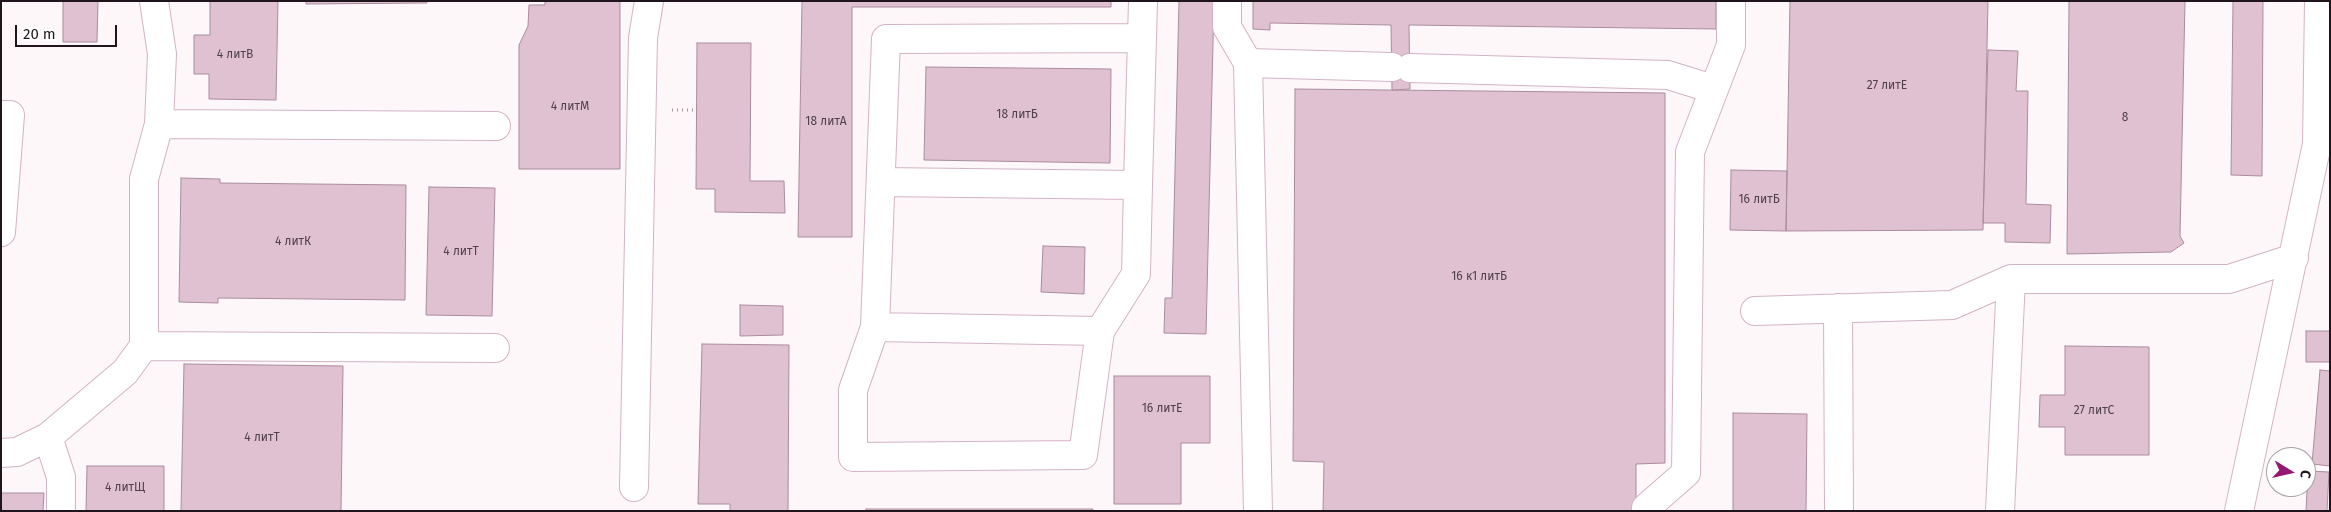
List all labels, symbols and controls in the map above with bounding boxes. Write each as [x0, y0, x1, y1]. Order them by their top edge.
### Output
scale bar [18, 15, 120, 47]
text: 20 m [23, 25, 56, 43]
house number: 4 литВ [217, 48, 253, 62]
house number: 27 литЕ [1867, 79, 1907, 93]
house number: 4 литМ [551, 100, 589, 114]
house number: 18 литБ [996, 108, 1038, 122]
house number: 8 [2122, 111, 2128, 125]
house number: 18 литА [805, 115, 847, 129]
house number: 16 литБ [1738, 193, 1780, 207]
house number: 4 литК [275, 235, 311, 249]
house number: 4 литТ [443, 245, 479, 259]
house number: 16 к1 литБ [1451, 270, 1507, 284]
house number: 16 литЕ [1142, 402, 1182, 416]
house number: 27 литС [2074, 404, 2114, 418]
house number: 4 литТ [244, 431, 280, 445]
north arrow [2266, 447, 2316, 497]
text: С [2296, 469, 2314, 480]
house number: 4 литЩ [105, 481, 145, 495]

